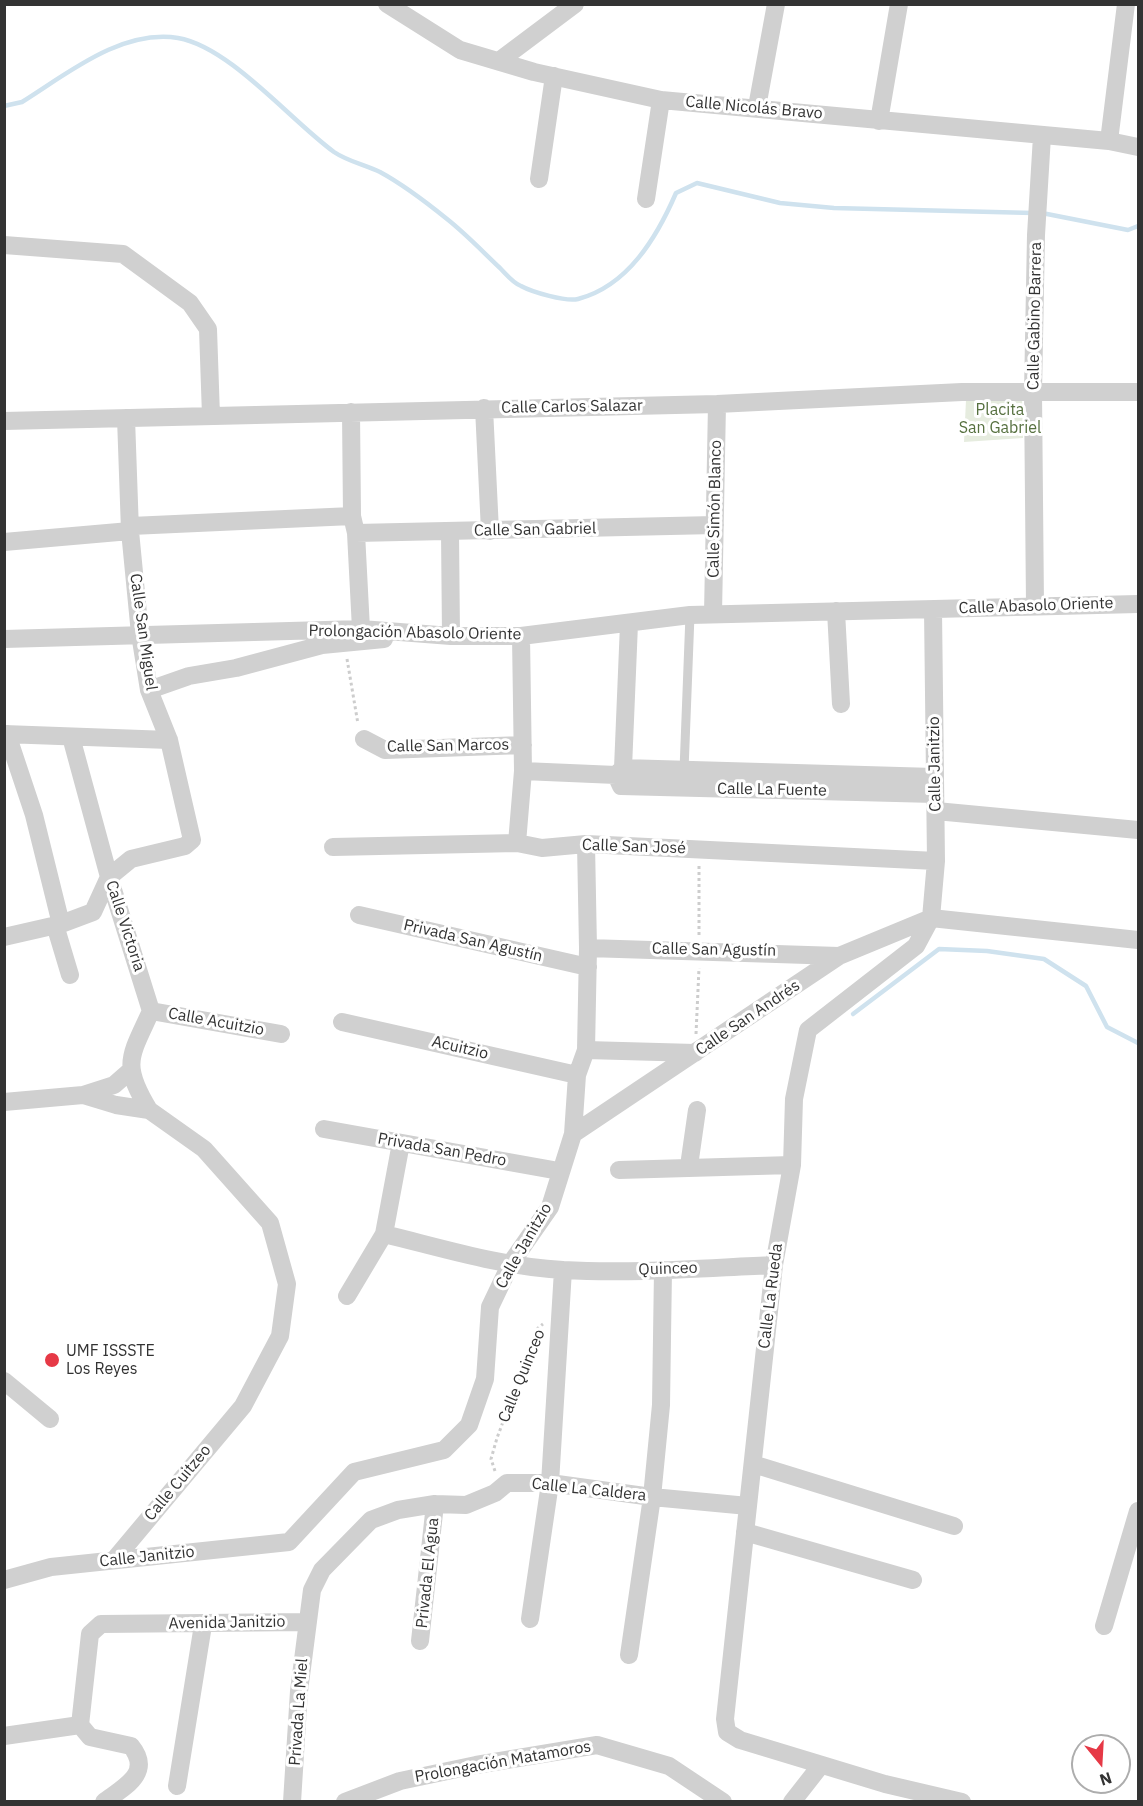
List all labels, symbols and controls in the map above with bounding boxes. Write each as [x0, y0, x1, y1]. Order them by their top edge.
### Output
street label: Calle Nicolás Bravo [685, 92, 823, 124]
street label: Calle Gabino Barrera [1024, 242, 1046, 390]
street label: Calle Carlos Salazar [501, 396, 643, 418]
park label: Placita San Gabriel [959, 400, 1041, 438]
street label: Calle Simón Blanco [704, 440, 726, 578]
street label: Calle San Gabriel [474, 519, 596, 541]
street label: Calle San Miguel [125, 572, 161, 692]
street label: Calle Abasolo Oriente [958, 594, 1114, 618]
street label: Prolongación Abasolo Oriente [308, 622, 522, 644]
street label: Calle Janitzio [925, 716, 945, 812]
street label: Calle San Marcos [387, 735, 509, 757]
street label: Calle La Fuente [717, 779, 827, 801]
street label: Calle San José [582, 836, 686, 858]
street label: Calle Victoria [101, 878, 149, 974]
street label: Privada San Agustín [402, 916, 544, 966]
street label: Calle San Agustín [652, 939, 776, 961]
street label: Calle San Andrés [692, 976, 804, 1060]
street label: Calle Acuitzio [167, 1004, 265, 1040]
street label: Acuitzio [430, 1032, 490, 1064]
street label: Privada San Pedro [376, 1129, 508, 1171]
street label: Calle Janitzio [492, 1200, 556, 1292]
street label: Calle La Rueda [755, 1242, 787, 1350]
street label: Quinceo [638, 1258, 698, 1280]
street label: Calle Quinceo [495, 1327, 549, 1425]
place label: UMF ISSSTE Los Reyes [66, 1341, 155, 1379]
marker: UMF ISSSTE Los Reyes [43, 1351, 61, 1369]
street label: Calle Cuitzeo [141, 1441, 215, 1525]
street label: Calle La Caldera [531, 1474, 647, 1506]
street label: Privada El Agua [413, 1517, 443, 1629]
street label: Calle Janitzio [99, 1542, 195, 1572]
street label: Avenida Janitzio [168, 1612, 286, 1634]
street label: Privada La Miel [286, 1658, 312, 1766]
north arrow [1071, 1734, 1131, 1794]
street label: Prolongación Matamoros [413, 1737, 593, 1787]
text: N [1097, 1768, 1115, 1791]

